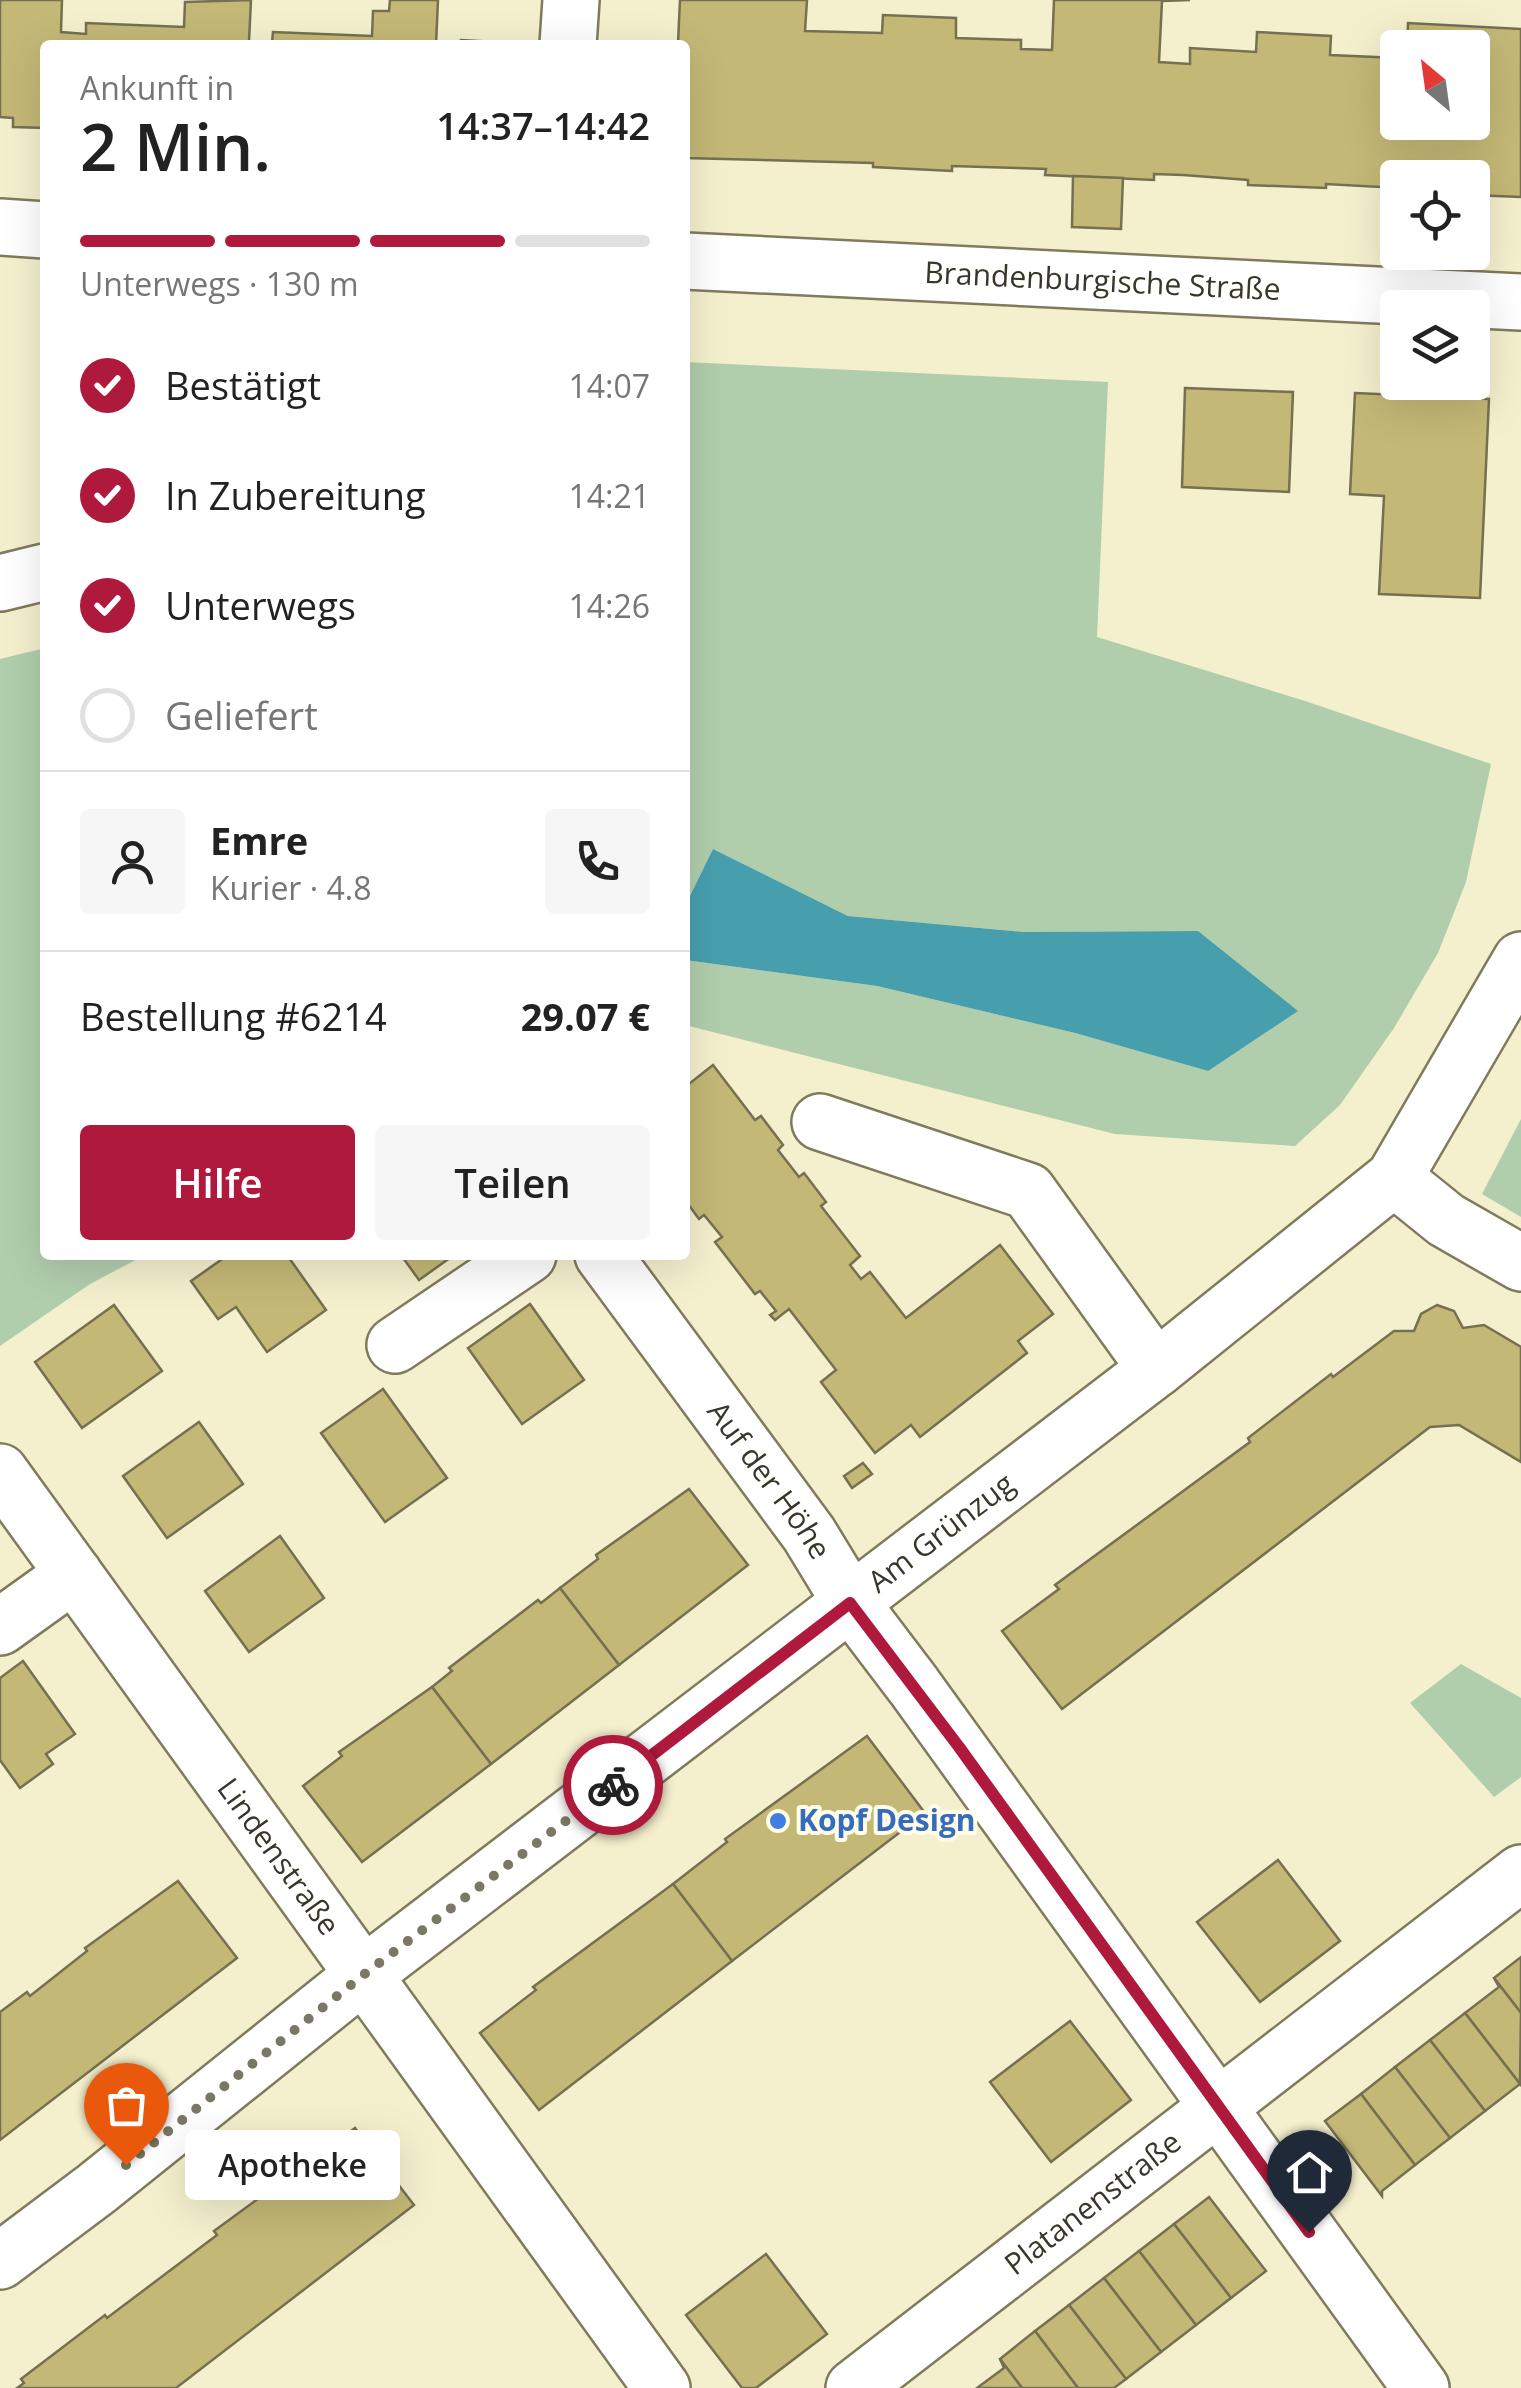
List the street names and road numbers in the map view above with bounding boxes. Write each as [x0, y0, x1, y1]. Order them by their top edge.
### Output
street label: Brandenburgische Straße [923, 251, 1282, 309]
street label: Auf der Höhe [699, 1392, 841, 1566]
street label: Am Grünzug [859, 1463, 1022, 1601]
street label: Lindenstraße [209, 1769, 350, 1943]
street label: Platanenstraße [995, 2121, 1189, 2284]

